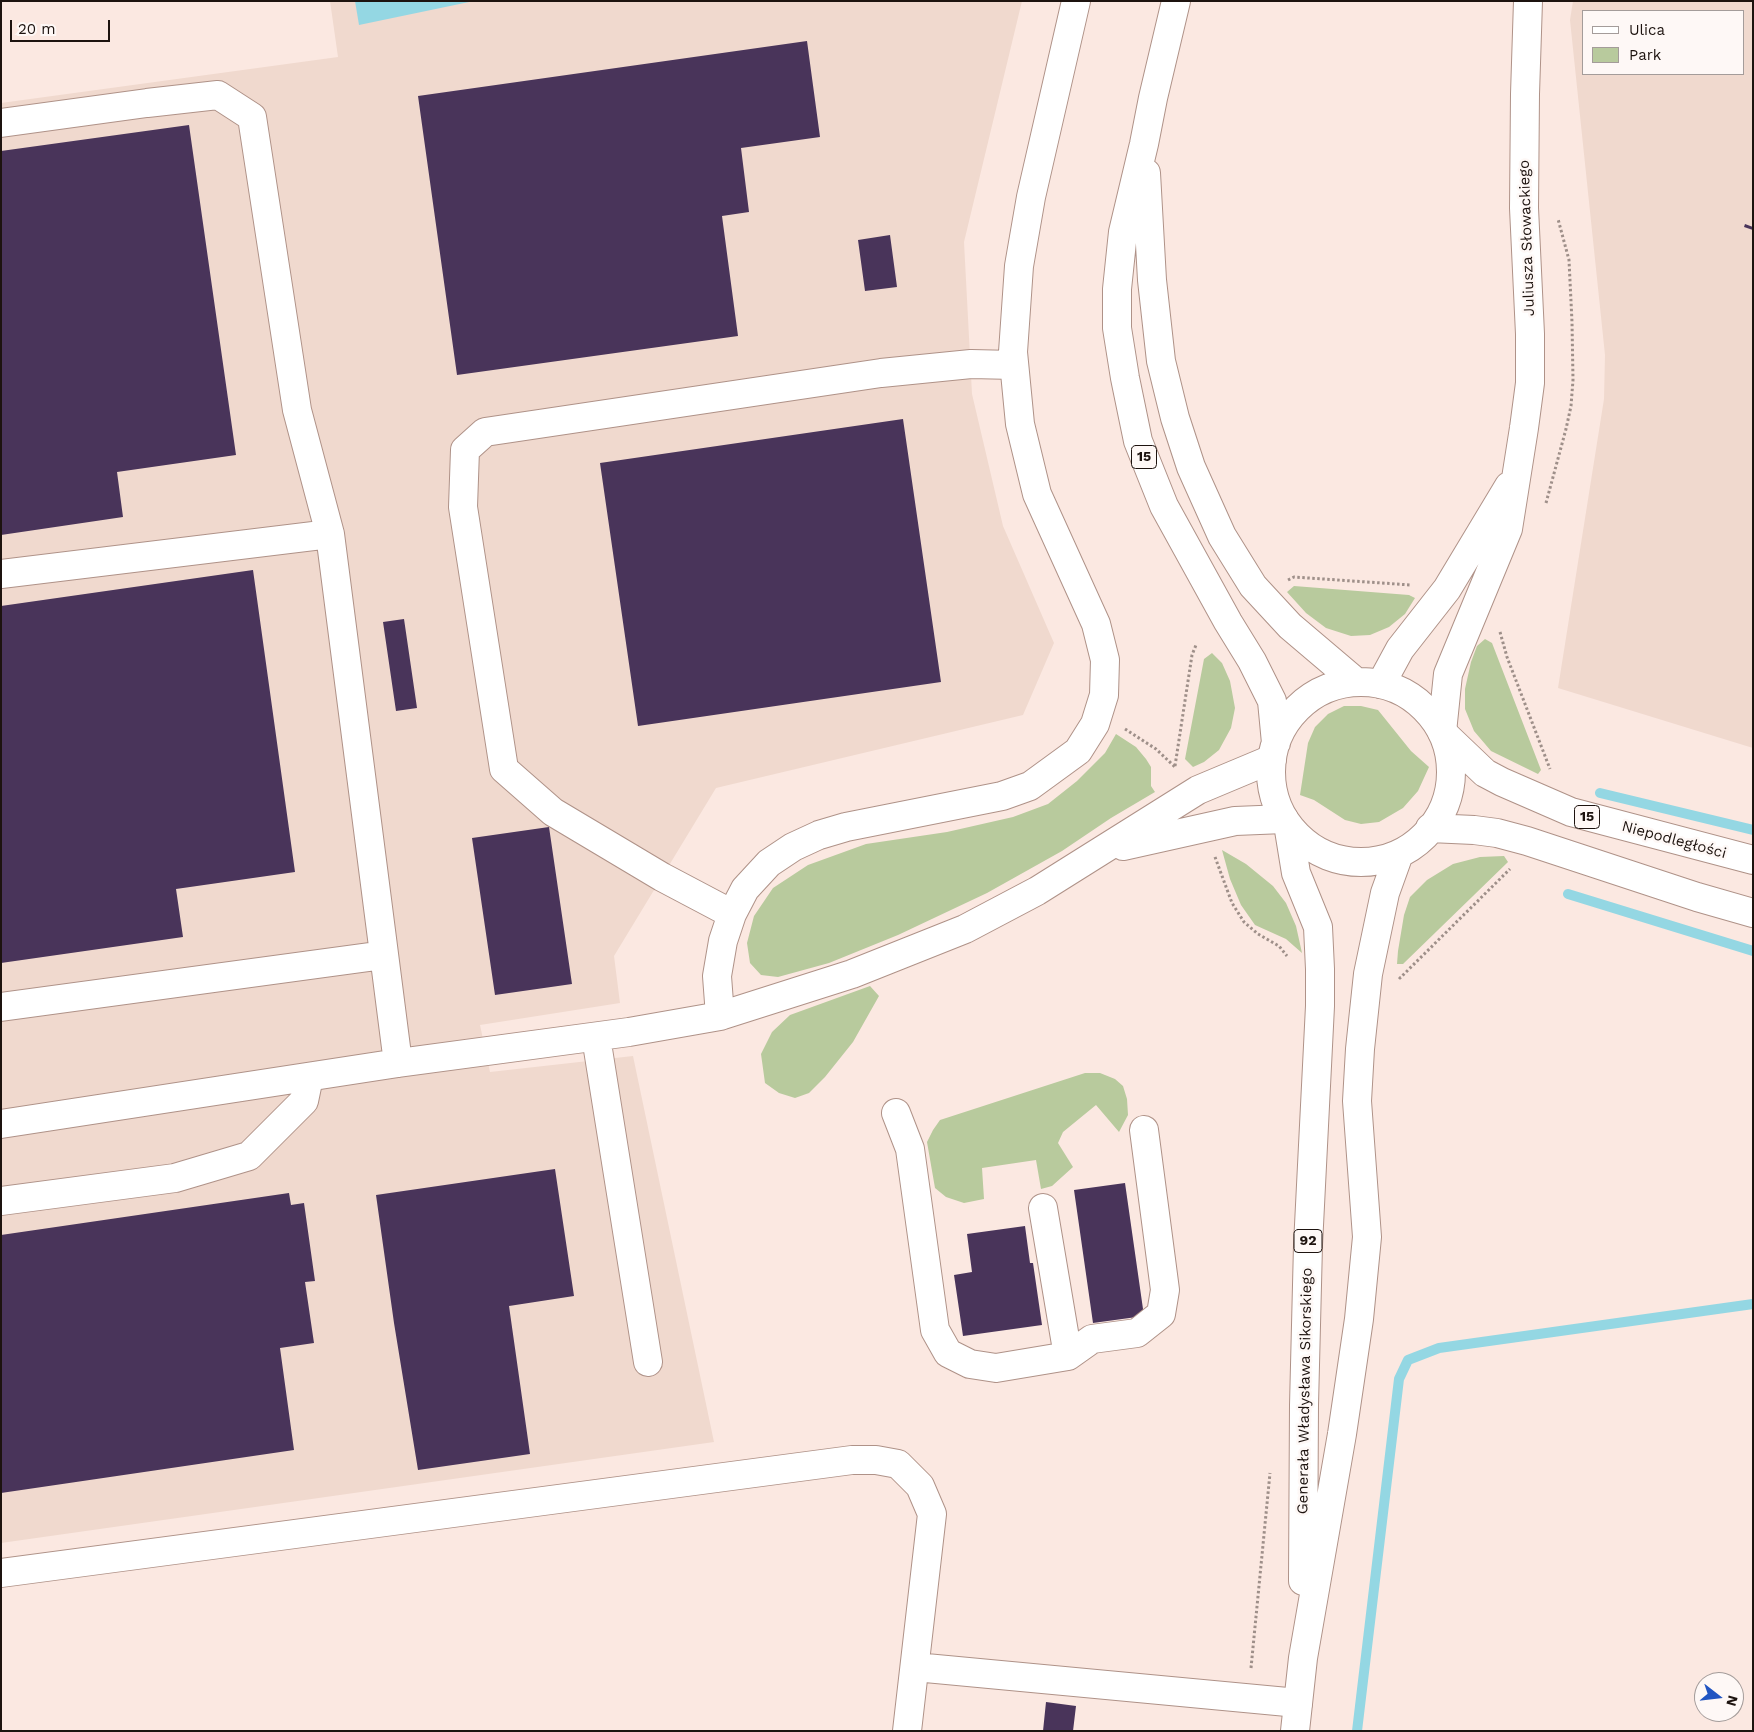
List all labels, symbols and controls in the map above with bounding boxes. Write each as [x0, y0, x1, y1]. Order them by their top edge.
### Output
scale bar [12, 10, 112, 42]
legend [1582, 10, 1744, 75]
text: 20 m [18, 20, 56, 38]
text: Ulica [1629, 21, 1665, 39]
text: Park [1629, 46, 1661, 64]
street label: Juliusza Słowackiego [1515, 160, 1539, 316]
road number: 15 [1132, 446, 1156, 468]
road number: 15 [1574, 806, 1600, 829]
street label: Niepodległości [1620, 817, 1728, 863]
road number: 92 [1294, 1230, 1322, 1252]
street label: Generała Władysława Sikorskiego [1294, 1268, 1316, 1514]
north arrow [1694, 1672, 1744, 1722]
text: N [1723, 1694, 1742, 1708]

